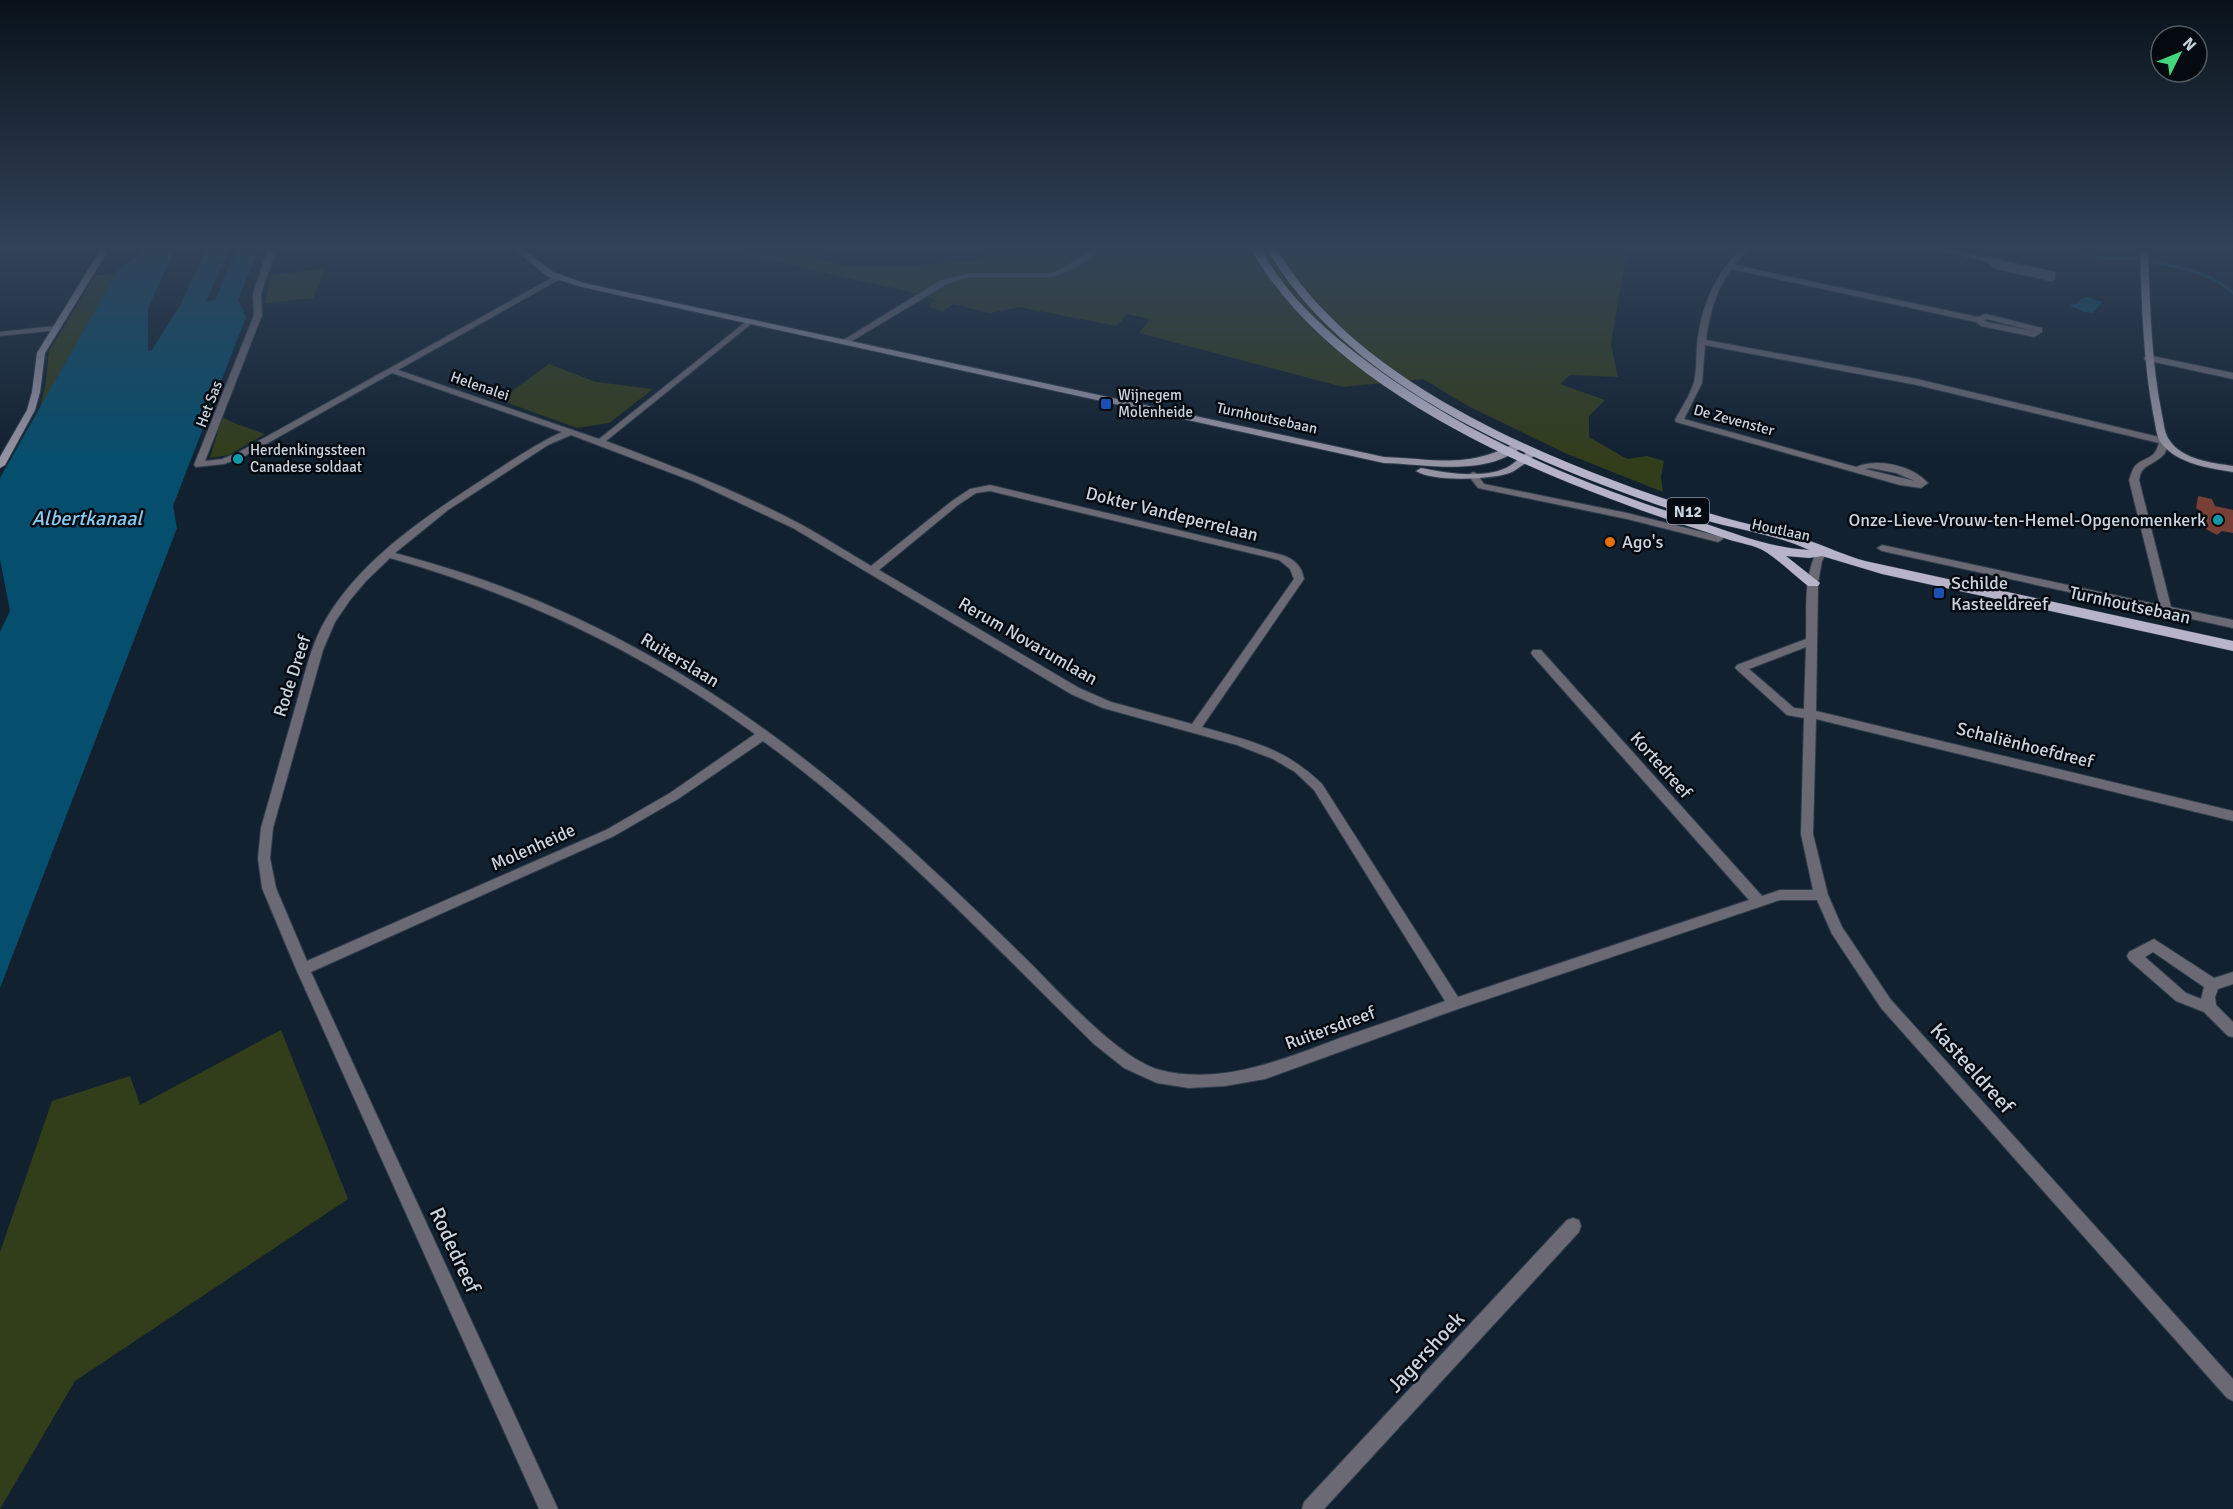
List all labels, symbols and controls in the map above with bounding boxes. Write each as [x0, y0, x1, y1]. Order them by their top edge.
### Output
north arrow [2149, 24, 2209, 84]
text: N [2178, 34, 2200, 55]
street label: Helenalei [448, 368, 512, 404]
street label: Het Sas [192, 378, 226, 430]
place label: Wijnegem Molenheide [1118, 386, 1193, 421]
marker: Wijnegem Molenheide [1099, 397, 1113, 411]
street label: Turnhoutsebaan [1215, 399, 1319, 437]
street label: De Zevenster [1692, 401, 1777, 440]
place label: Herdenkingssteen Canadese soldaat [250, 441, 366, 476]
marker: Herdenkingssteen Canadese soldaat [231, 452, 245, 466]
street label: Dokter Vandeperrelaan [1084, 482, 1260, 546]
road number: N12 [1667, 498, 1709, 524]
water label: Albertkanaal [32, 506, 144, 531]
place label: Onze-Lieve-Vrouw-ten-Hemel-Opgenomenkerk [1848, 509, 2206, 531]
marker: Onze-Lieve-Vrouw-ten-Hemel-Opgenomenkerk [2211, 513, 2225, 527]
street label: Houtlaan [1750, 515, 1812, 545]
place label: Ago's [1622, 531, 1663, 553]
marker: Ago's [1603, 535, 1617, 549]
place label: Schilde Kasteeldreef [1951, 572, 2049, 615]
street label: Turnhoutsebaan [2067, 581, 2193, 629]
marker: Schilde Kasteeldreef [1932, 586, 1946, 600]
street label: Rerum Novarumlaan [954, 592, 1102, 690]
street label: Ruiterslaan [637, 628, 723, 692]
street label: Rode Dreef [268, 632, 316, 720]
street label: Schaliënhoefdreef [1954, 717, 2097, 773]
street label: Kortedreef [1625, 727, 1697, 803]
street label: Molenheide [487, 819, 579, 875]
street label: Ruitersdreef [1282, 1001, 1379, 1054]
street label: Kasteeldreef [1925, 1017, 2020, 1119]
street label: Rodedreef [424, 1203, 487, 1298]
street label: Jagershoek [1382, 1306, 1470, 1398]

